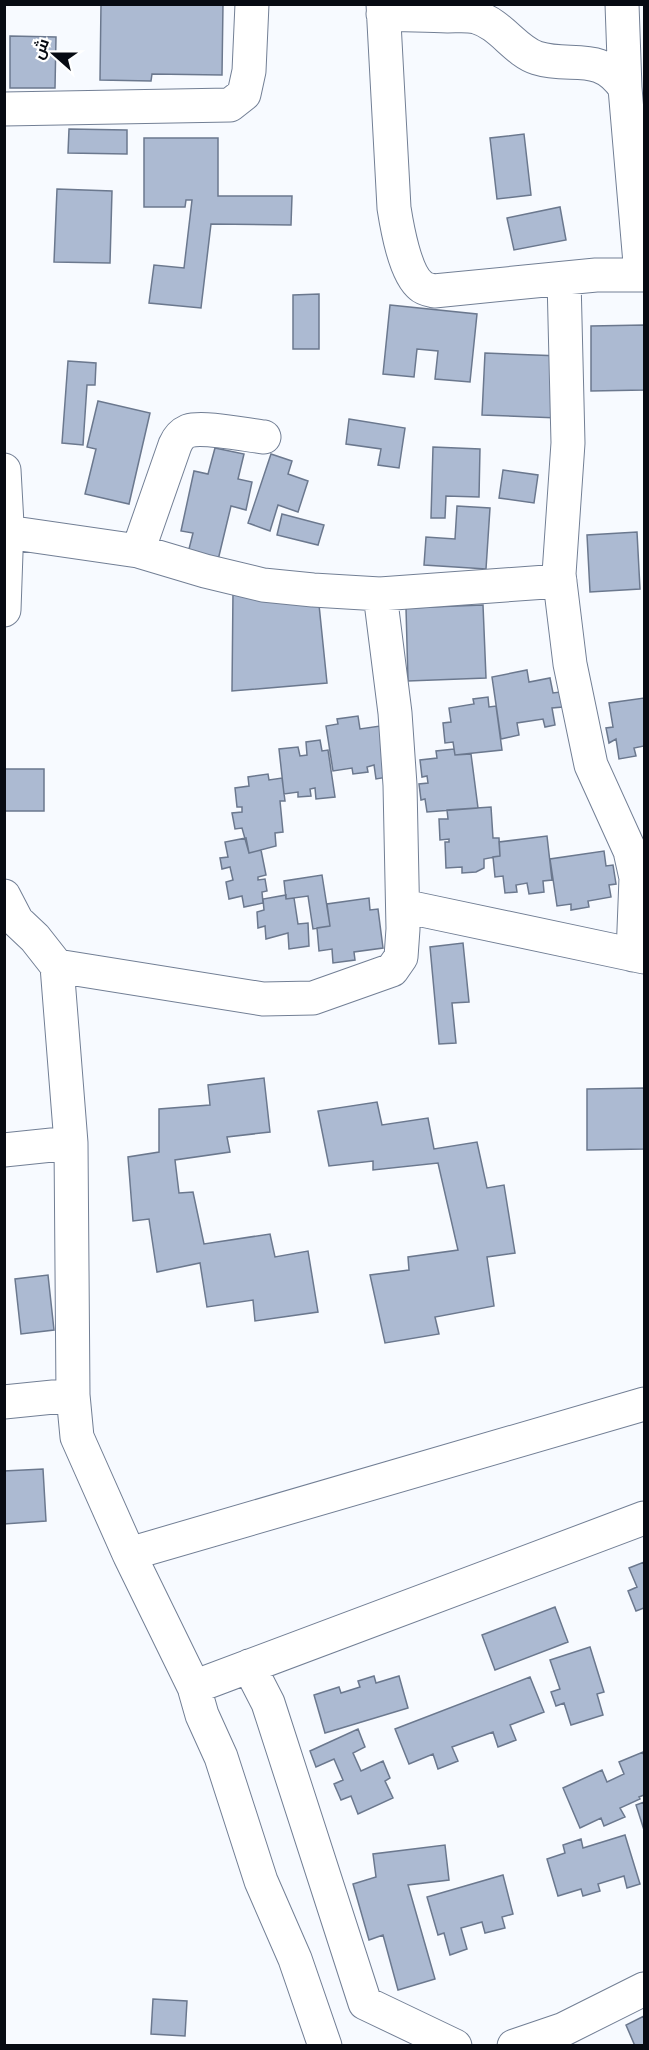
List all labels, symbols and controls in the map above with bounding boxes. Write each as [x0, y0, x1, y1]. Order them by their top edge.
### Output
north arrow [24, 24, 84, 84]
text: ش [27, 35, 53, 62]

